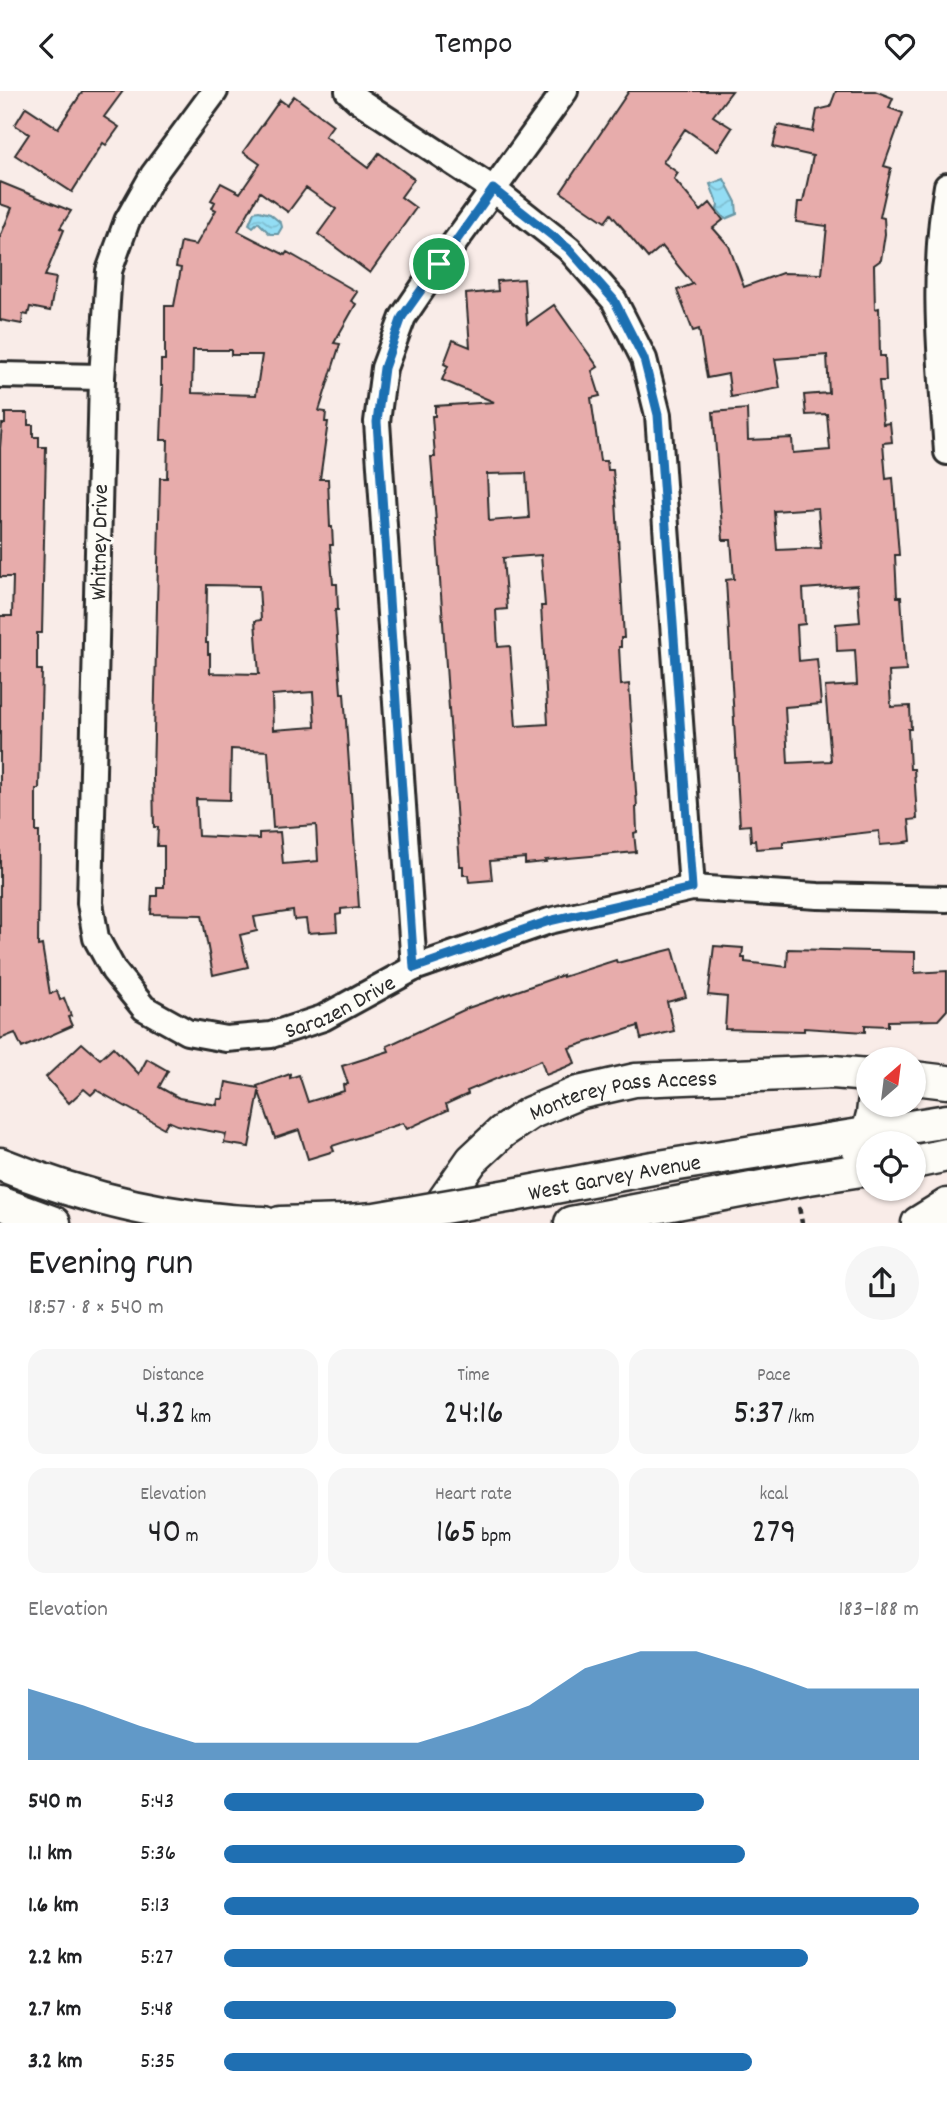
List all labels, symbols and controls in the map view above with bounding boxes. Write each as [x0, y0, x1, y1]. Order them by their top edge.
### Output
text: Tempo [435, 23, 512, 69]
icon: back [28, 27, 66, 65]
icon: heart [881, 27, 919, 65]
pin [409, 234, 469, 294]
icon: arrive [420, 245, 458, 283]
street label: Whitney Drive [84, 484, 119, 600]
street label: Sarazen Drive [281, 968, 402, 1049]
north arrow [856, 1047, 926, 1117]
map controls [856, 1047, 926, 1201]
street label: Monterey Pass Access [525, 1064, 718, 1131]
button: locate [856, 1131, 926, 1201]
street label: West Garvey Avenue [526, 1148, 704, 1212]
text: Evening run [28, 1238, 193, 1293]
button: share [845, 1246, 919, 1320]
text: 18:57 · 8 × 540 m [28, 1292, 164, 1325]
text: Distance [142, 1363, 204, 1390]
text: Time [457, 1363, 490, 1390]
text: Pace [757, 1363, 791, 1390]
text: 4.32 [135, 1390, 186, 1440]
text: 24:16 [443, 1390, 504, 1440]
text: 5:37 [733, 1390, 784, 1440]
text: km [186, 1405, 211, 1432]
text: /km [784, 1405, 815, 1432]
text: Elevation [140, 1482, 206, 1509]
text: Heart rate [435, 1482, 512, 1509]
text: kcal [759, 1482, 788, 1509]
text: 40 [148, 1509, 181, 1559]
text: 165 [436, 1509, 477, 1559]
text: 279 [751, 1509, 796, 1559]
text: m [181, 1524, 199, 1551]
text: bpm [477, 1524, 511, 1551]
text: Elevation [28, 1594, 108, 1627]
text: 183–188 m [839, 1594, 919, 1627]
text: 540 m [28, 1786, 82, 1819]
text: 5:43 [140, 1786, 174, 1819]
text: 1.1 km [28, 1838, 72, 1871]
text: 5:36 [140, 1838, 176, 1871]
text: 1.6 km [28, 1890, 79, 1923]
text: 5:13 [140, 1890, 170, 1923]
text: 2.2 km [28, 1942, 82, 1975]
text: 5:27 [140, 1942, 173, 1975]
text: 2.7 km [28, 1994, 81, 2027]
text: 5:48 [140, 1994, 173, 2027]
text: 3.2 km [28, 2046, 83, 2079]
text: 5:35 [140, 2046, 175, 2079]

